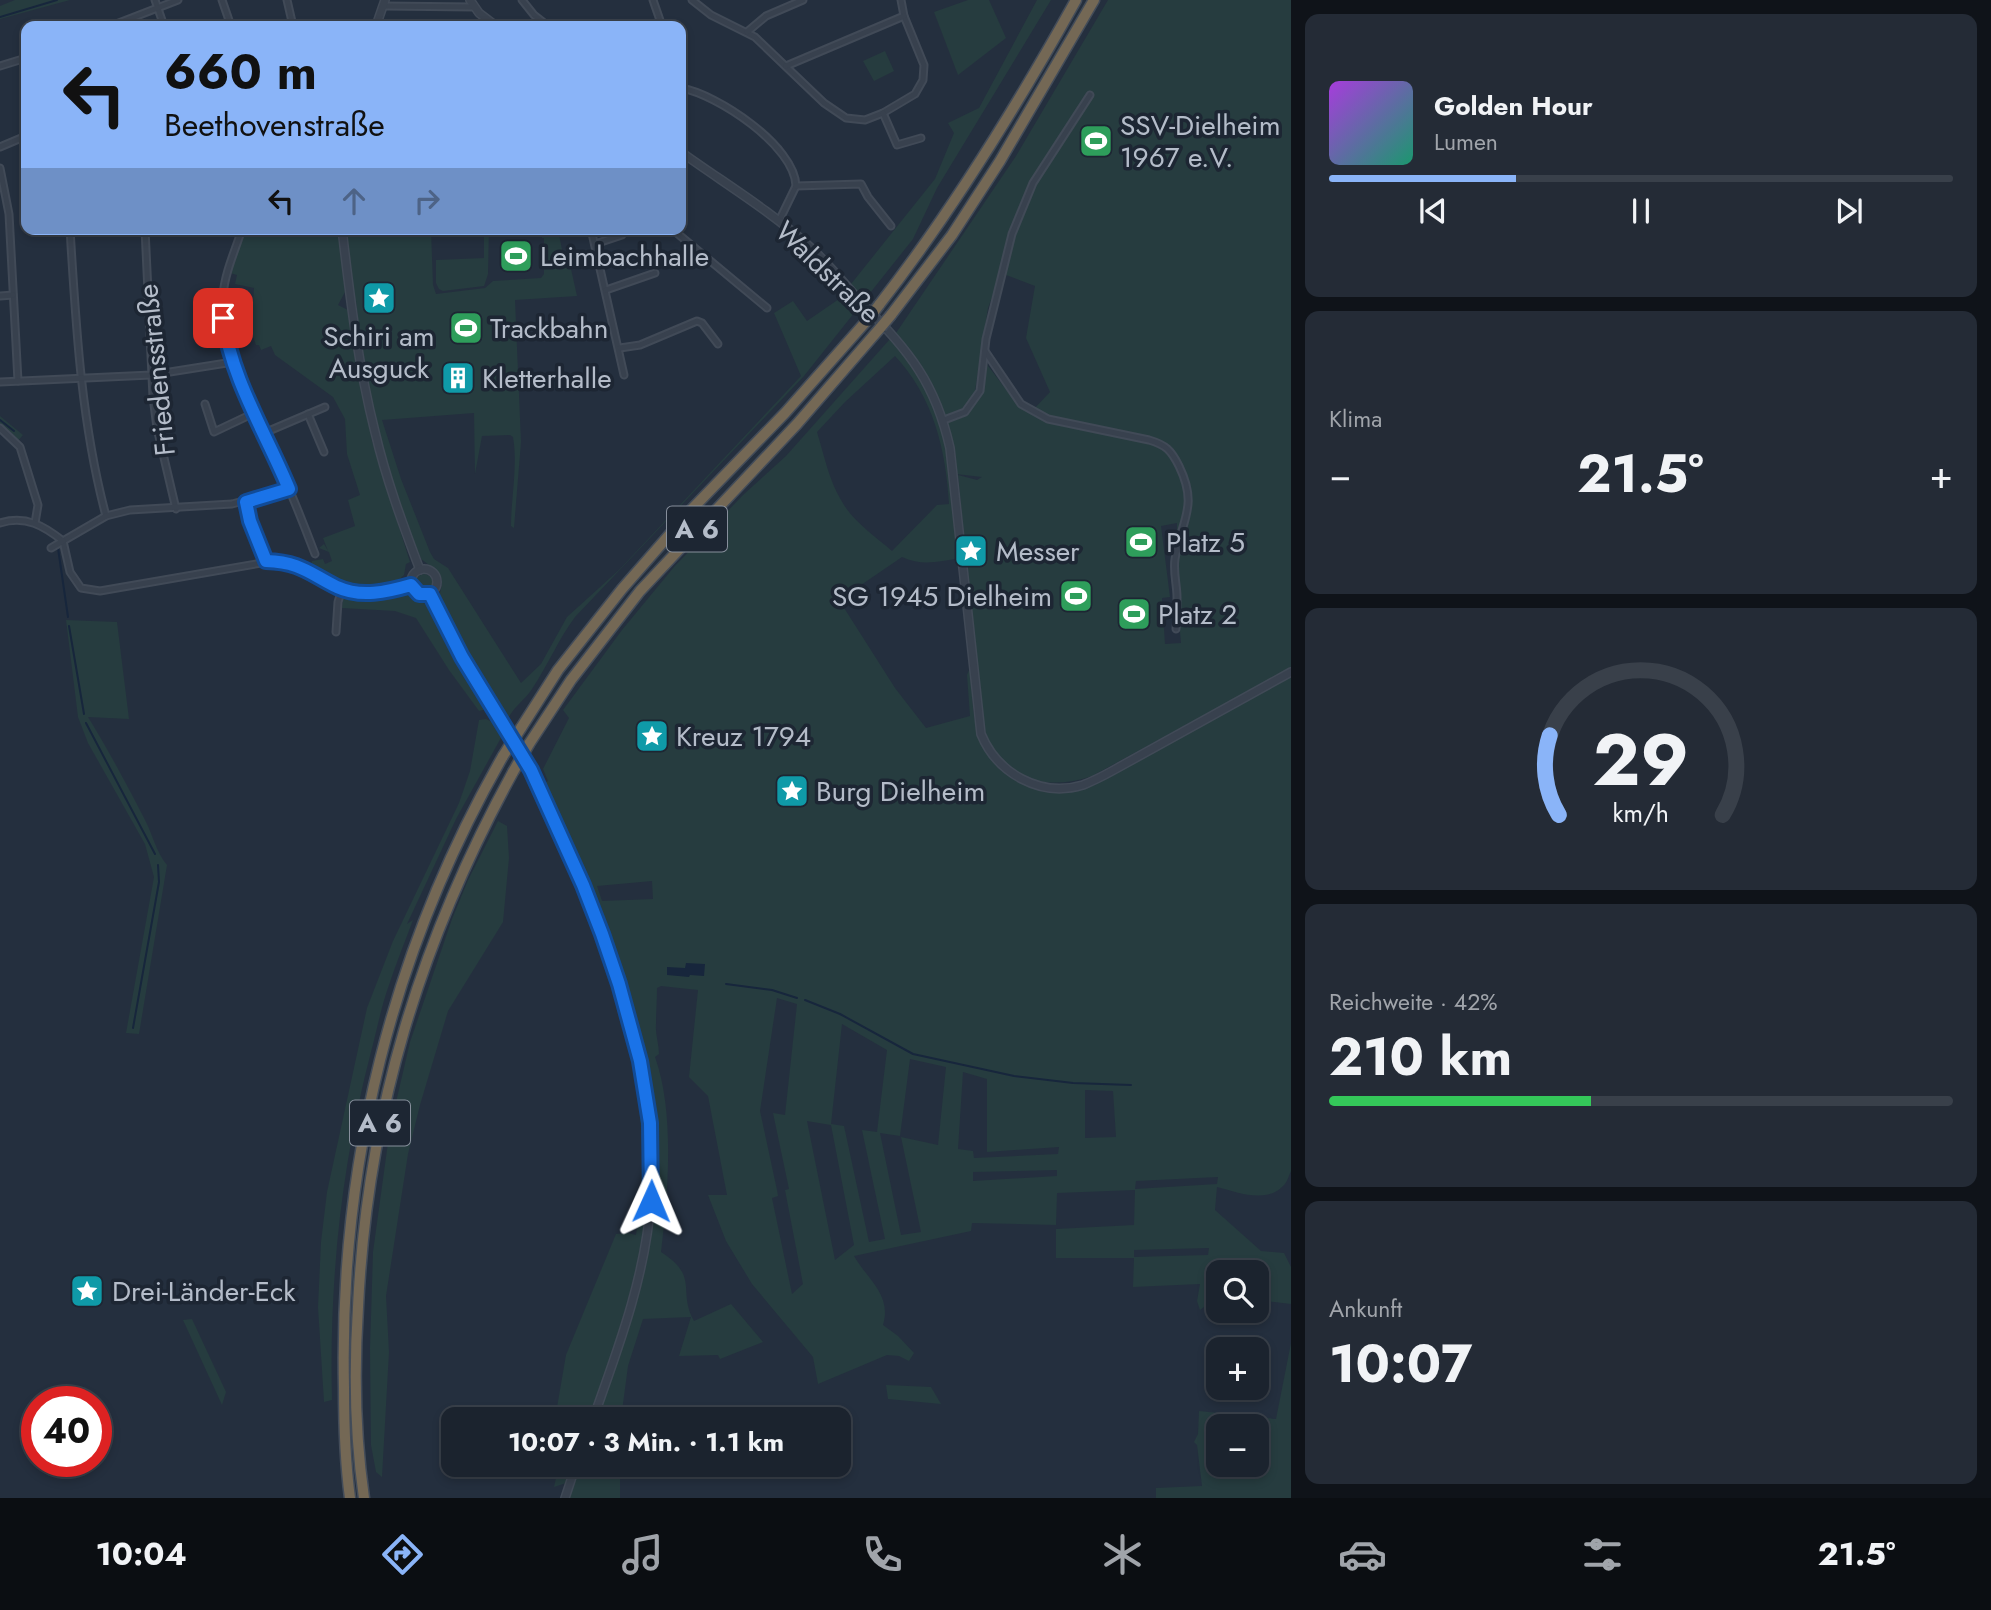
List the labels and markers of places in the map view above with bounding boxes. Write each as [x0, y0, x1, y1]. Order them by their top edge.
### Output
place label: SSV-Dielheim 1967 e.V. [1120, 105, 1280, 178]
sports icon: SSV-Dielheim 1967 e.V. [1077, 122, 1115, 160]
place label: Leimbachhalle [540, 236, 709, 277]
sports icon: Leimbachhalle [497, 237, 535, 275]
place icon: Schiri am Ausguck [360, 279, 398, 317]
pin [193, 288, 253, 348]
place label: Trackbahn [490, 308, 608, 349]
sports icon: Trackbahn [447, 309, 485, 347]
place label: Schiri am Ausguck [323, 316, 435, 389]
place label: Kletterhalle [482, 358, 612, 399]
building icon: Kletterhalle [439, 359, 477, 397]
place label: Platz 5 [1166, 522, 1245, 563]
sports icon: Platz 5 [1122, 523, 1160, 561]
place label: Messer [996, 531, 1080, 572]
place icon: Messer [952, 532, 990, 570]
place label: SG 1945 Dielheim [832, 576, 1052, 617]
sports icon: SG 1945 Dielheim [1057, 577, 1095, 615]
place label: Platz 2 [1158, 594, 1237, 635]
sports icon: Platz 2 [1115, 595, 1153, 633]
place label: Kreuz 1794 [676, 716, 811, 757]
place icon: Kreuz 1794 [633, 717, 671, 755]
place label: Burg Dielheim [816, 771, 985, 812]
place icon: Burg Dielheim [773, 772, 811, 810]
place label: Drei-Länder-Eck [112, 1271, 296, 1312]
place icon: Drei-Länder-Eck [68, 1272, 106, 1310]

